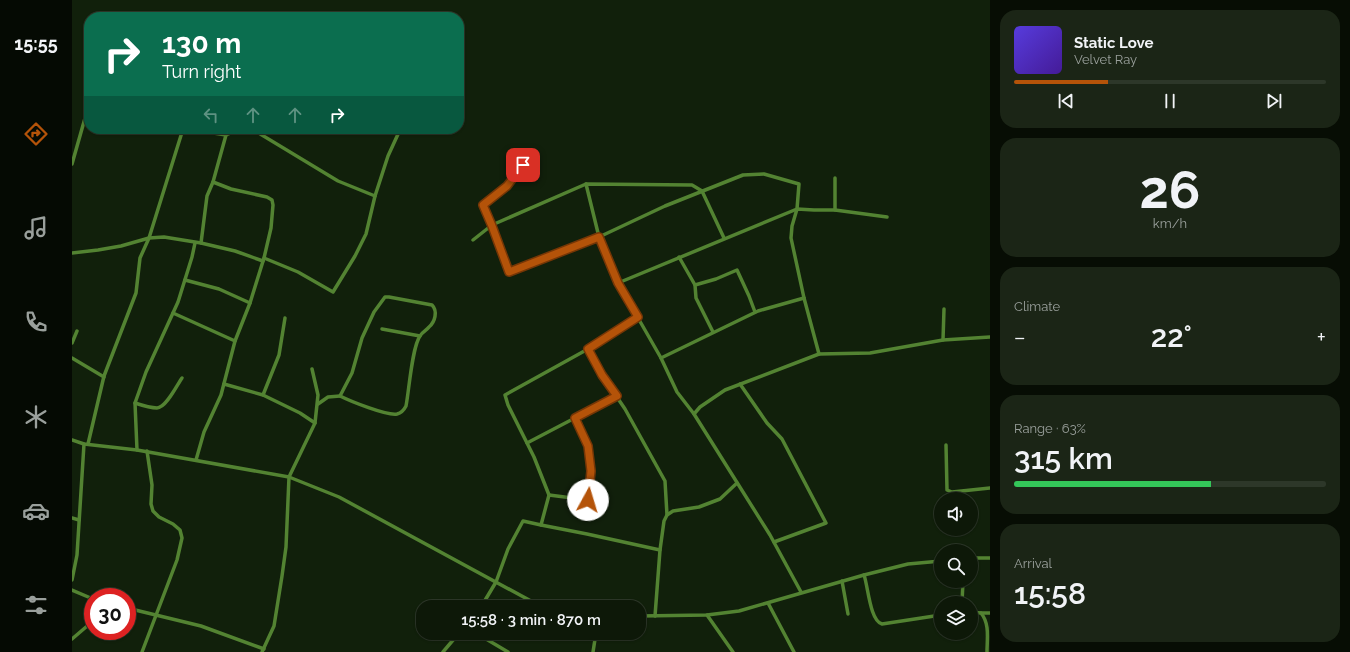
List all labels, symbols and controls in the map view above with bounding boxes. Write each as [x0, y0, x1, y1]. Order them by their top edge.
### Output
text: 130 m [162, 27, 241, 60]
icon: right [96, 28, 148, 80]
text: 15:55 [14, 33, 58, 54]
text: Static Love [1074, 34, 1153, 52]
text: Velvet Ray [1074, 52, 1137, 67]
text: Turn right [162, 61, 241, 82]
icon: previous [1055, 90, 1077, 112]
icon: pause [1159, 90, 1181, 112]
icon: next [1263, 90, 1285, 112]
icon: left [200, 104, 222, 126]
icon: ahead [242, 104, 264, 126]
icon: ahead [284, 104, 306, 126]
icon: right [326, 104, 348, 126]
icon: directions [22, 120, 50, 148]
pin [506, 148, 540, 182]
icon: arrive [512, 154, 534, 176]
text: 26 [1140, 159, 1200, 220]
icon: music [22, 214, 50, 242]
text: km/h [1153, 216, 1187, 231]
text: Climate [1014, 299, 1060, 314]
icon: phone [22, 308, 50, 336]
text: 22° [1151, 319, 1192, 354]
text: − [1014, 324, 1026, 350]
text: + [1317, 324, 1326, 350]
icon: climate [22, 403, 50, 431]
text: Range · 63% [1014, 421, 1086, 436]
text: 315 km [1014, 441, 1113, 476]
position arrow [567, 479, 609, 521]
map controls [934, 492, 978, 640]
button: sound [934, 492, 978, 536]
icon: car [22, 497, 50, 525]
button: search [934, 544, 978, 588]
text: Arrival [1014, 556, 1052, 571]
text: 15:58 [1014, 576, 1086, 611]
speed limit sign: 30 [84, 588, 136, 640]
icon: filters [22, 591, 50, 619]
button: layers [934, 596, 978, 640]
text: 15:58 · 3 min · 870 m [461, 611, 601, 629]

